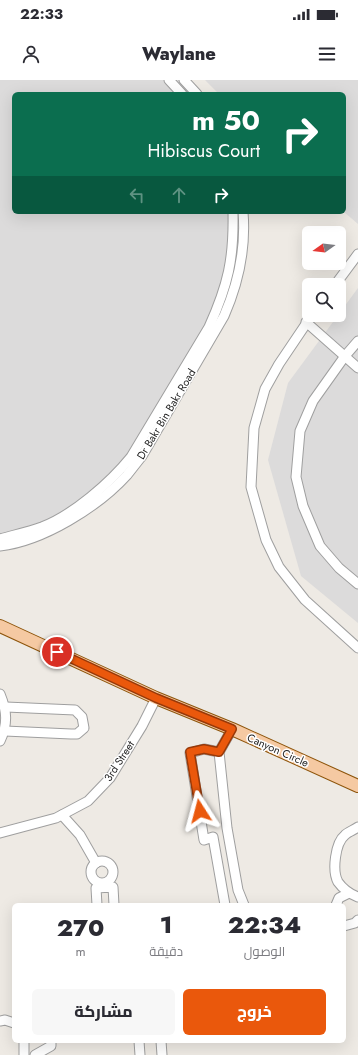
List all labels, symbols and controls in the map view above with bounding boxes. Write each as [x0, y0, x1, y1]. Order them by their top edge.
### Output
text: 22:33 [20, 3, 63, 25]
text: Waylane [142, 41, 216, 67]
icon: person [20, 43, 42, 65]
icon: menu [316, 43, 338, 65]
text: 50 m [192, 100, 260, 141]
icon: right [274, 108, 326, 160]
text: Hibiscus Court [147, 138, 260, 164]
icon: left [126, 184, 148, 206]
icon: ahead [168, 184, 190, 206]
icon: right [210, 184, 232, 206]
north arrow [302, 226, 346, 270]
map controls [302, 226, 346, 322]
button: search [302, 278, 346, 322]
street label: Dr Bakr Bin Bakr Road [133, 366, 199, 462]
pin [40, 635, 74, 669]
icon: arrive [46, 641, 68, 663]
street label: Canyon Circle [245, 729, 312, 771]
street label: 3rd Street [100, 737, 138, 784]
position arrow [179, 790, 221, 832]
text: 1 [160, 907, 172, 942]
text: 22:34 [228, 907, 301, 942]
text: 270 [57, 910, 104, 945]
text: m [76, 942, 86, 961]
text: دقيقة [149, 942, 183, 961]
text: الوصول [244, 942, 285, 961]
button: مشاركة [32, 989, 175, 1035]
button: خروج [183, 989, 326, 1035]

